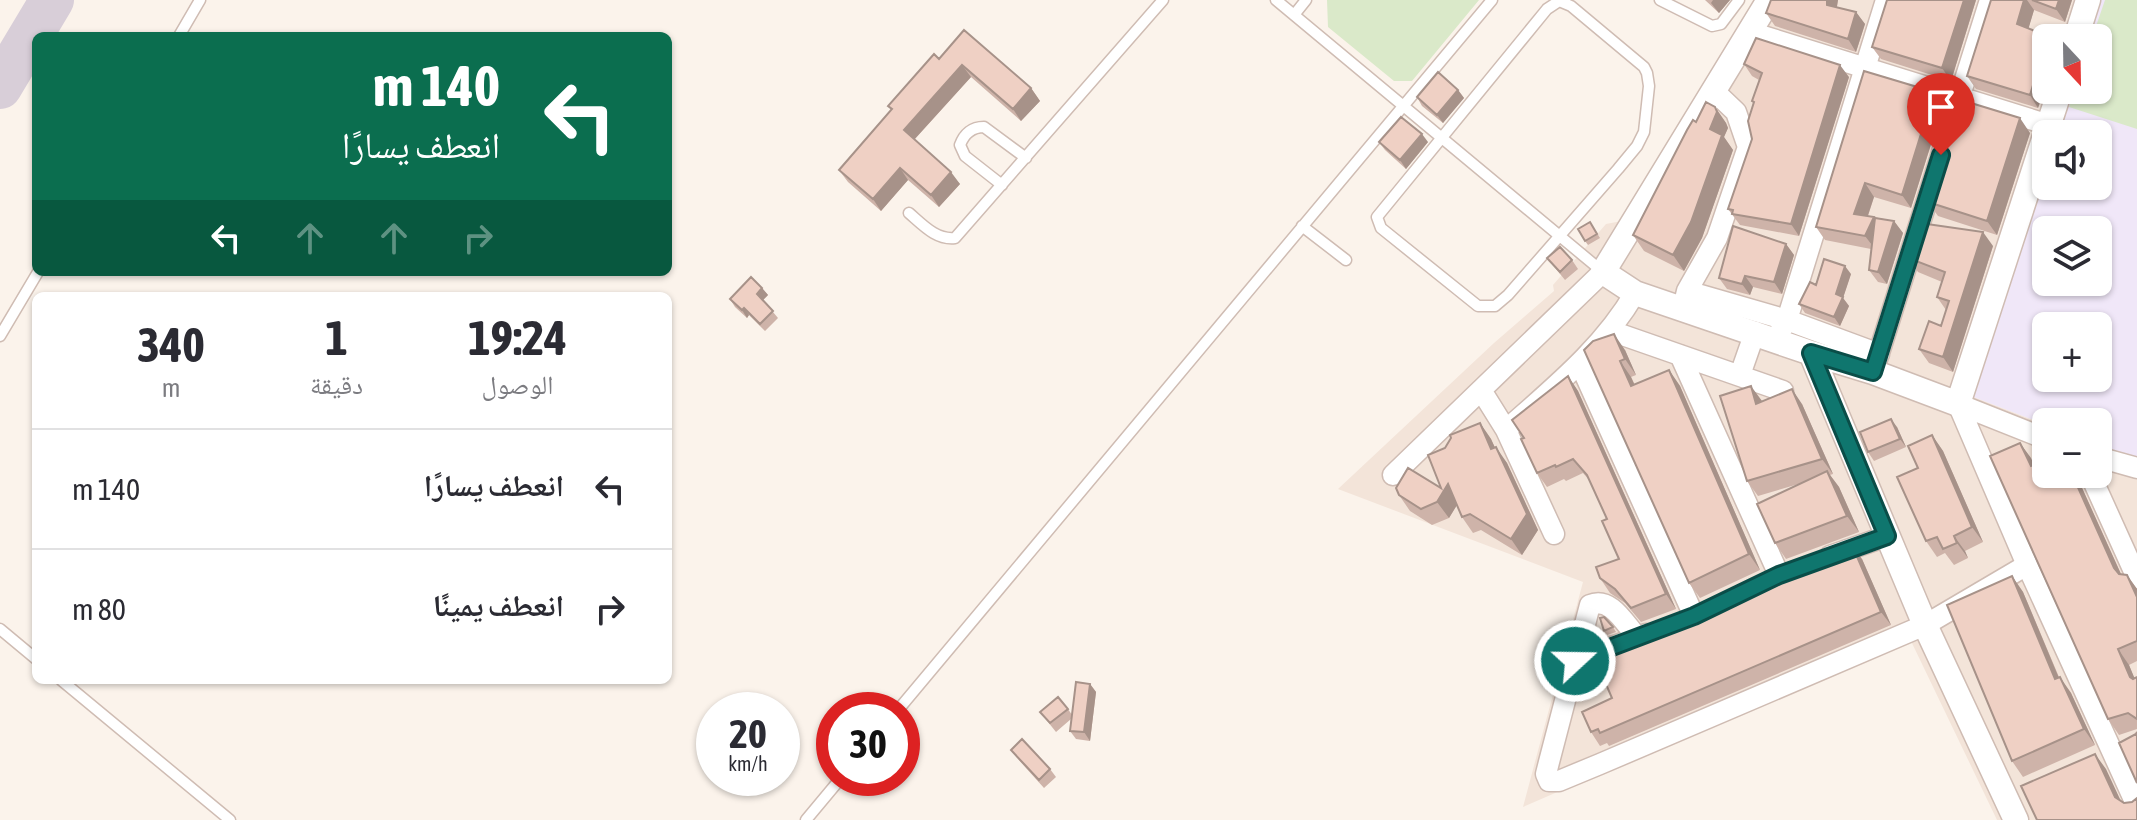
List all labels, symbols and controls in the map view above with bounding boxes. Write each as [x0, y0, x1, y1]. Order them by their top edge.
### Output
north arrow [2032, 24, 2112, 104]
map controls [2032, 24, 2112, 488]
text: 140 m [373, 54, 500, 118]
icon: left [528, 64, 632, 168]
pin [1907, 73, 1975, 155]
icon: arrive [1919, 85, 1963, 129]
button: sound [2032, 120, 2112, 200]
text: انعطف يسارًا [342, 124, 500, 166]
icon: left [204, 216, 248, 260]
icon: ahead [288, 216, 332, 260]
icon: ahead [372, 216, 416, 260]
icon: right [456, 216, 500, 260]
button: layers [2032, 216, 2112, 296]
text: 1 [325, 310, 348, 365]
text: 19:24 [468, 310, 567, 365]
button: + [2032, 312, 2112, 392]
text: 340 [137, 317, 205, 372]
text: دقيقة [310, 370, 363, 400]
text: الوصول [481, 370, 553, 400]
text: m [162, 373, 180, 403]
button: − [2032, 408, 2112, 488]
icon: left [588, 467, 632, 511]
text: انعطف يسارًا [424, 468, 564, 502]
text: 140 m [72, 472, 140, 506]
icon: right [588, 587, 632, 631]
text: انعطف يمينًا [433, 588, 564, 622]
text: 80 m [72, 592, 126, 626]
position arrow [1533, 619, 1617, 703]
speed limit sign: 30 [816, 692, 920, 796]
text: 20 [729, 711, 767, 756]
text: km/h [728, 752, 768, 775]

